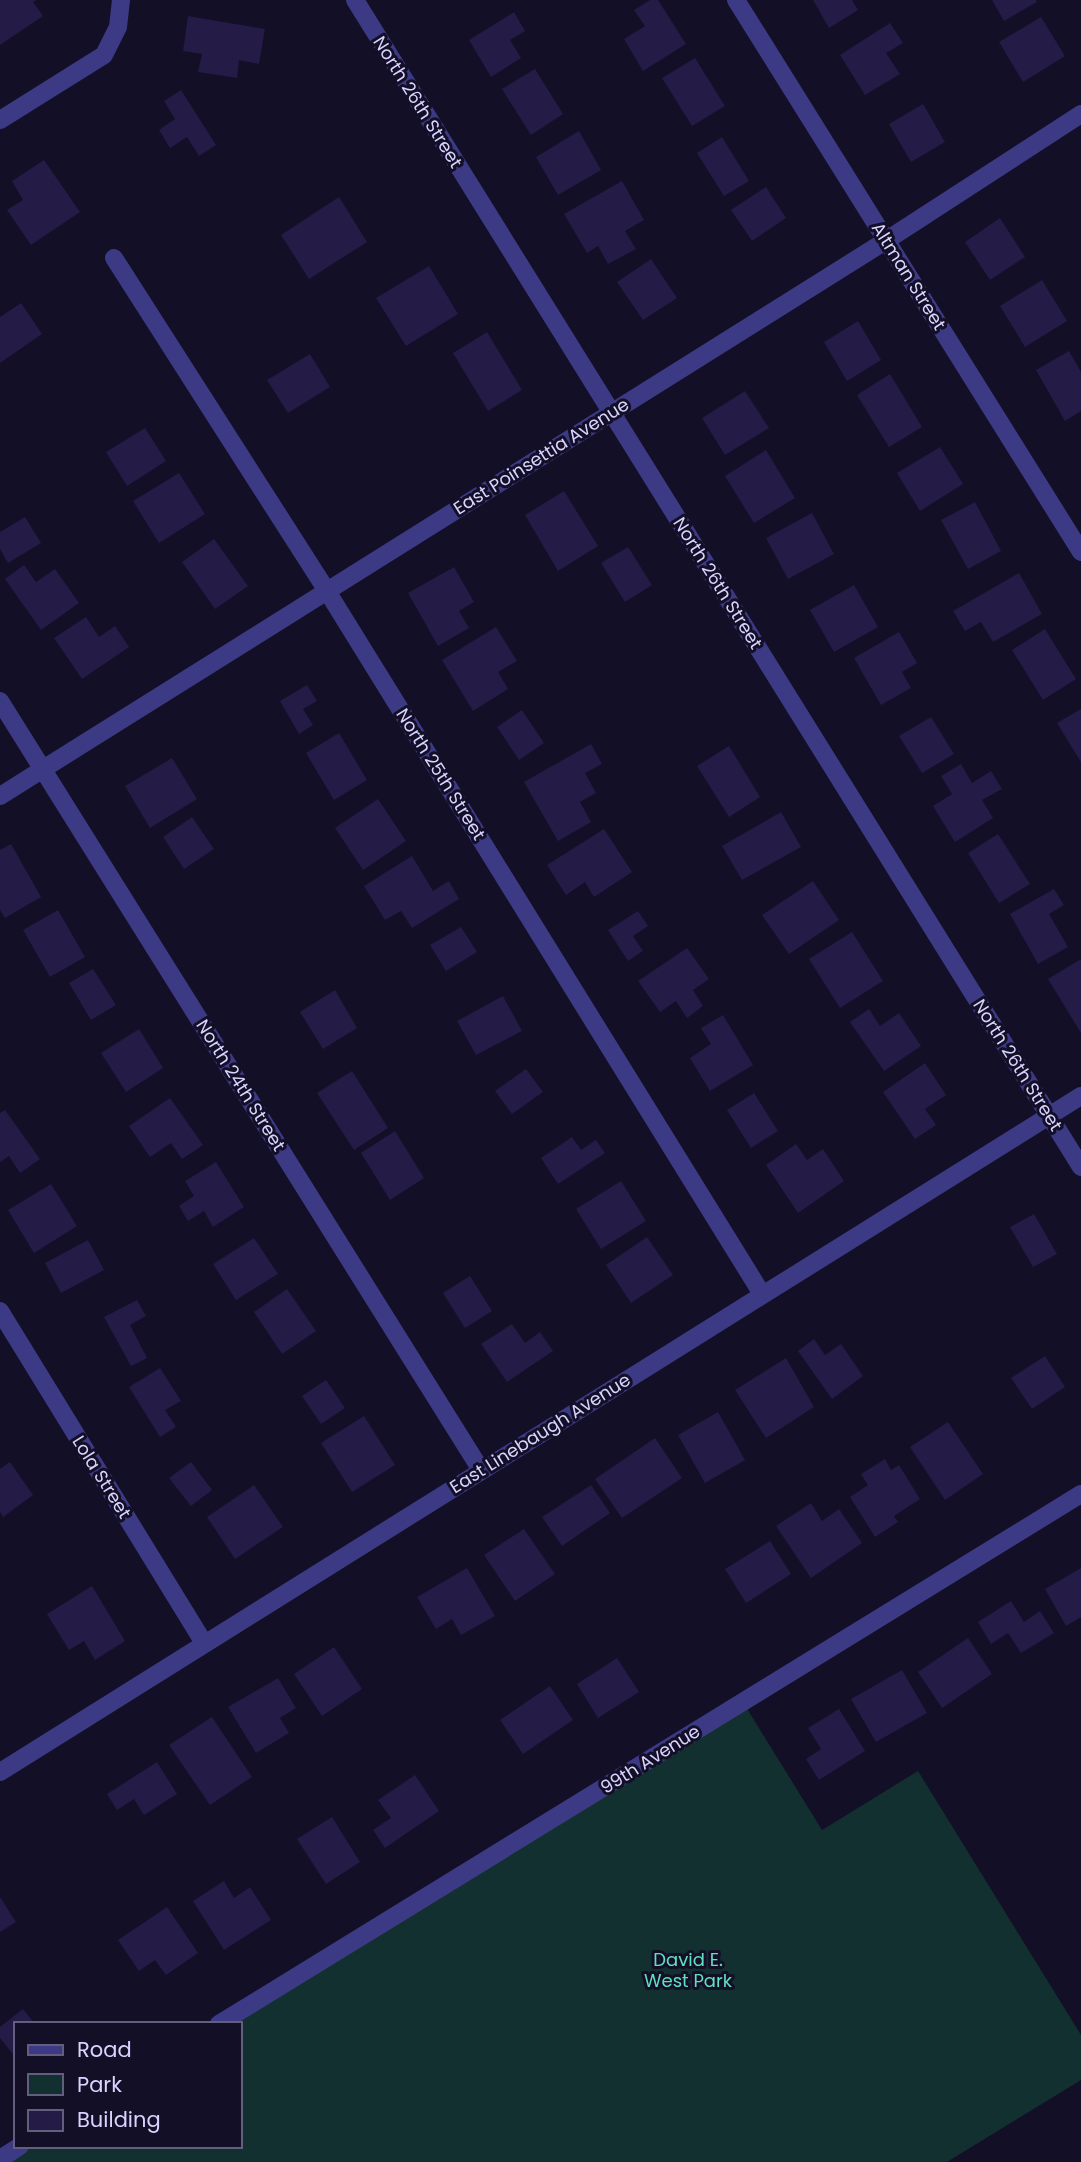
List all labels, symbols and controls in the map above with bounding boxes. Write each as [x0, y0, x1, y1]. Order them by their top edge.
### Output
street label: North 26th Street [367, 31, 469, 173]
street label: Altman Street [866, 217, 952, 335]
street label: East Poinsettia Avenue [448, 392, 634, 520]
street label: North 26th Street [667, 512, 769, 654]
street label: North 25th Street [390, 703, 492, 845]
street label: North 26th Street [967, 994, 1069, 1136]
street label: North 24th Street [190, 1014, 292, 1156]
street label: East Linebaugh Avenue [445, 1367, 635, 1499]
street label: Lola Street [67, 1431, 137, 1523]
street label: 99th Avenue [595, 1718, 705, 1800]
park label: David E. West Park [644, 1947, 733, 1993]
legend [14, 2022, 242, 2148]
text: Road [77, 2035, 132, 2064]
text: Park [77, 2070, 122, 2099]
text: Building [77, 2105, 161, 2134]

